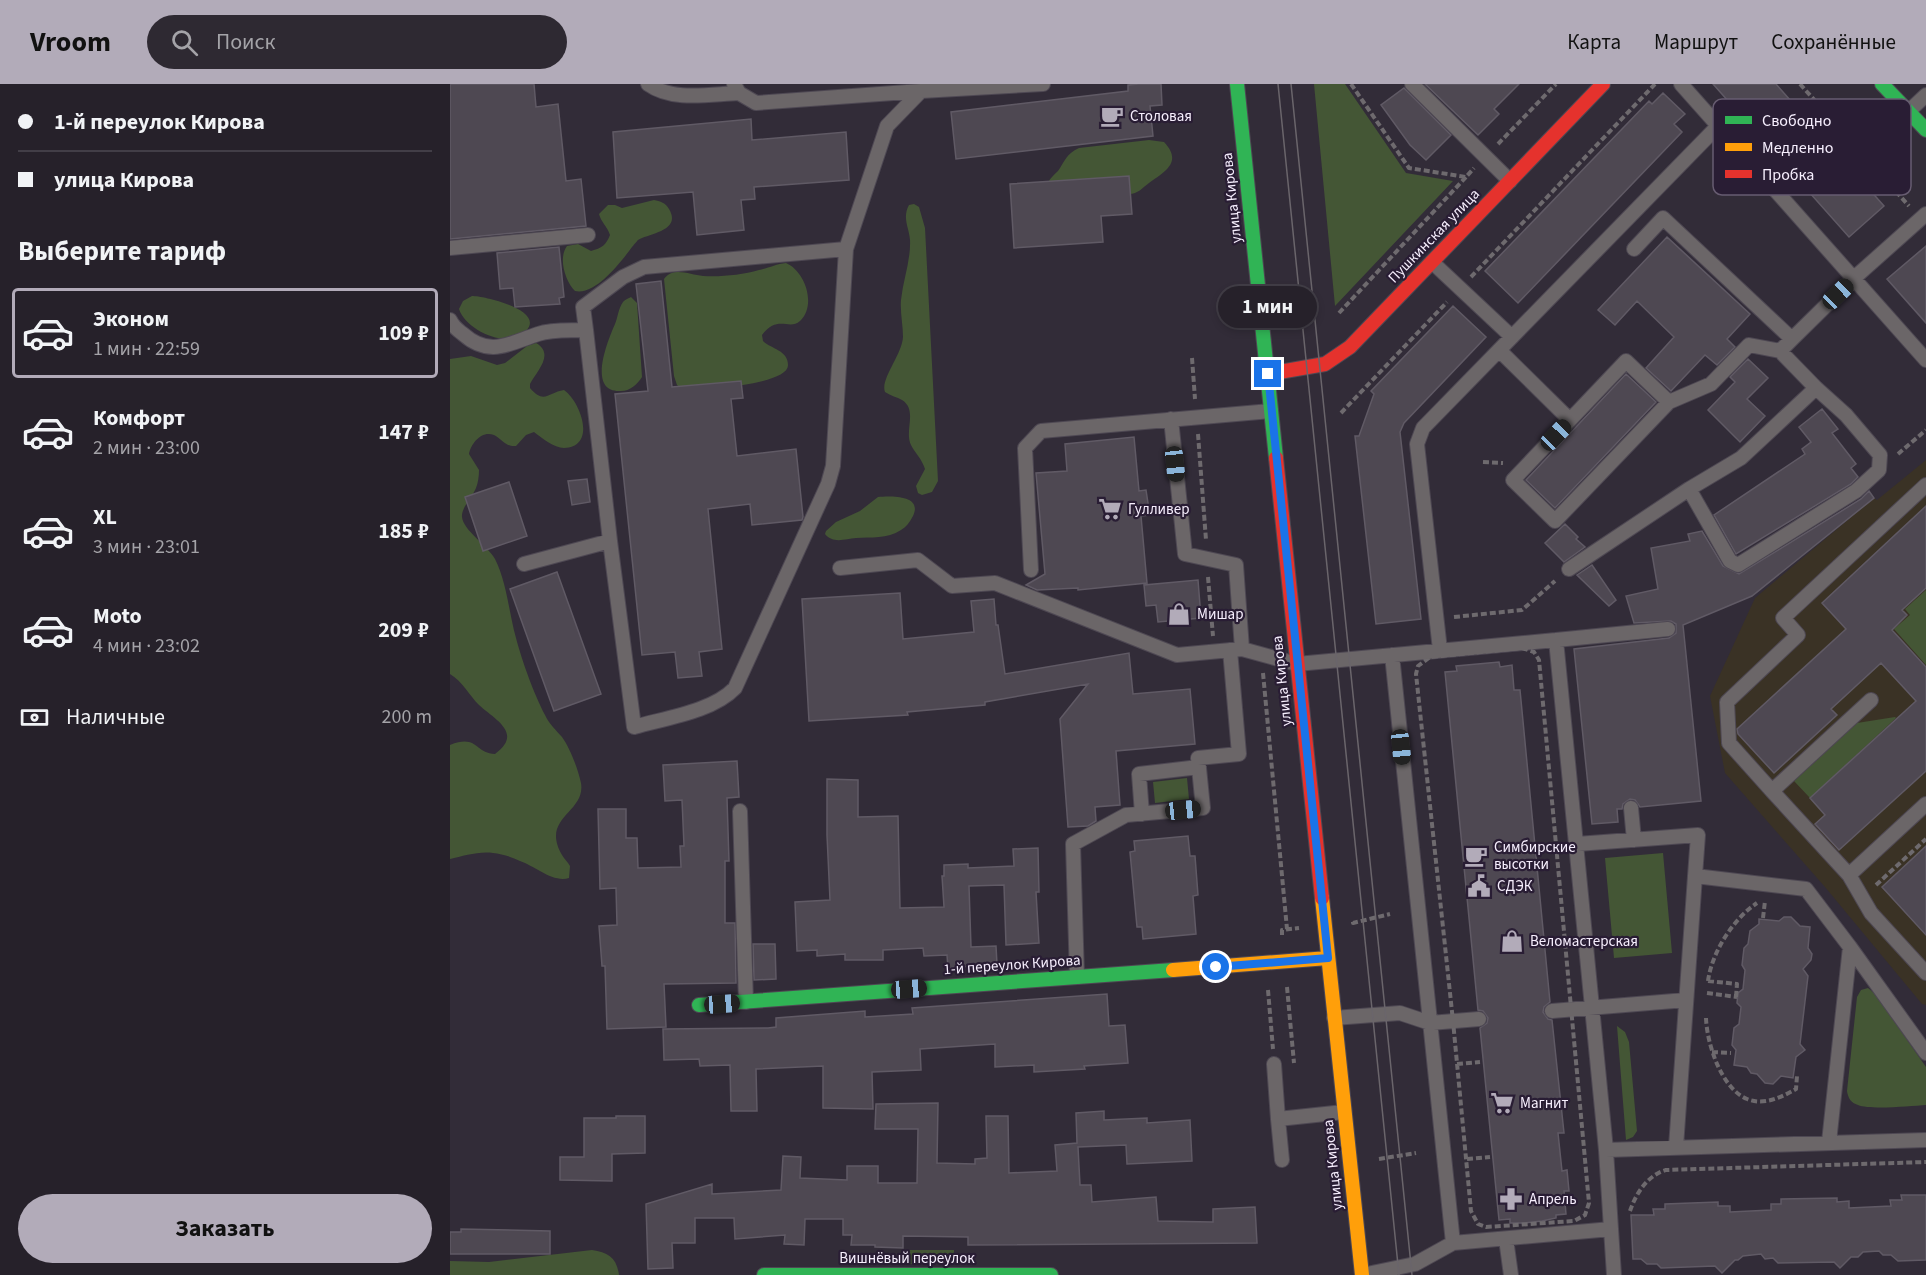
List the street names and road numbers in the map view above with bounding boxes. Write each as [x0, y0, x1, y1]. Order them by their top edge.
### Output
street label: улица Кирова [1217, 152, 1247, 244]
street label: Пушкинская улица [1383, 184, 1485, 288]
street label: улица Кирова [1267, 635, 1297, 727]
street label: 1-й переулок Кирова [943, 950, 1081, 980]
street label: улица Кирова [1318, 1119, 1348, 1211]
street label: Вишнёвый переулок [839, 1248, 975, 1269]

